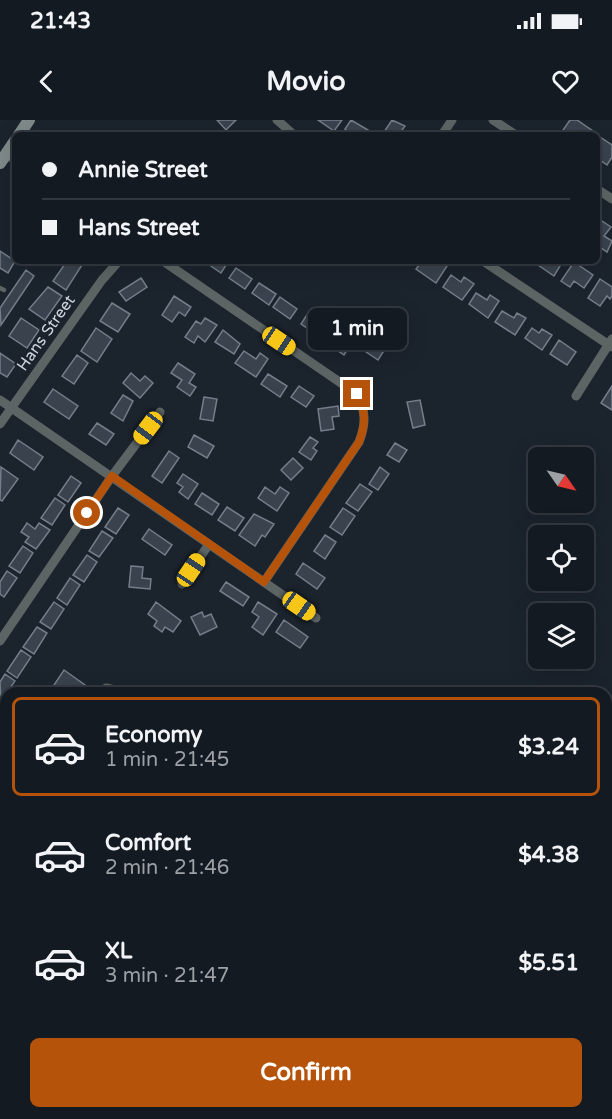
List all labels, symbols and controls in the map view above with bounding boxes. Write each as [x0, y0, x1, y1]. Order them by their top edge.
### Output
text: 21:43 [30, 8, 91, 34]
icon: back [30, 65, 63, 98]
text: Movio [266, 65, 346, 98]
icon: heart [549, 65, 582, 98]
text: Annie Street [78, 157, 208, 183]
text: Hans Street [78, 215, 200, 241]
street label: Hans Street [12, 291, 80, 375]
callout: 1 min [308, 307, 406, 349]
text: 1 min [331, 317, 384, 341]
car [259, 323, 299, 359]
route end [343, 380, 370, 407]
car [130, 408, 166, 448]
north arrow [528, 447, 594, 513]
map controls [528, 447, 594, 669]
route start [73, 499, 100, 526]
button: locate [528, 525, 594, 591]
car [173, 550, 209, 590]
car [279, 588, 319, 624]
button: layers [528, 603, 594, 669]
icon: car [33, 720, 87, 774]
text: Economy [105, 722, 202, 748]
text: $3.24 [518, 734, 579, 760]
text: 1 min · 21:45 [105, 748, 229, 772]
icon: car [33, 828, 87, 882]
text: Comfort [105, 830, 191, 856]
text: $4.38 [518, 842, 579, 868]
text: 2 min · 21:46 [105, 856, 229, 880]
icon: car [33, 936, 87, 990]
text: XL [105, 938, 132, 964]
text: $5.51 [518, 950, 579, 976]
text: 3 min · 21:47 [105, 964, 229, 988]
button: Confirm [30, 1038, 582, 1107]

